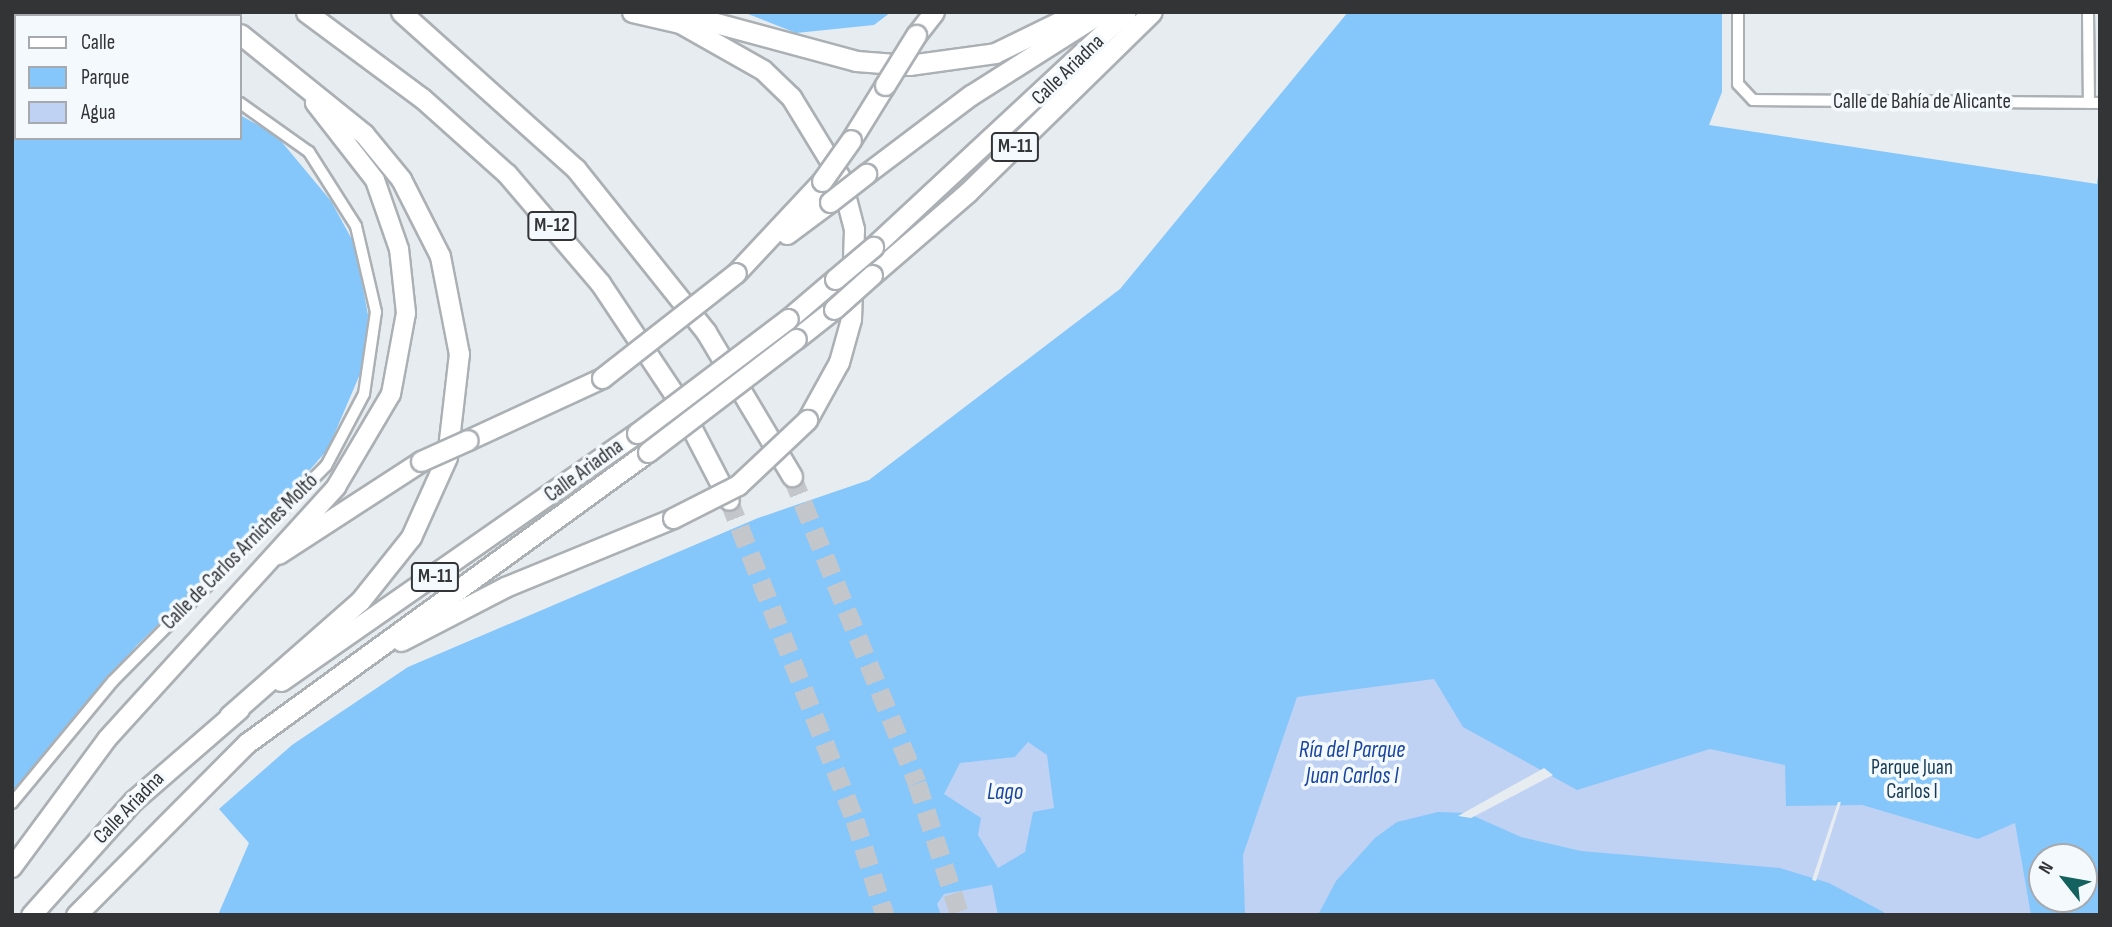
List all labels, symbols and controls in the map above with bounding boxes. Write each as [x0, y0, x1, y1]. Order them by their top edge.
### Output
legend [14, 14, 242, 140]
street label: Calle Ariadna [1027, 29, 1109, 111]
text: Calle [81, 30, 115, 55]
text: Parque [81, 65, 129, 90]
street label: Calle de Bahía de Alicante [1833, 89, 2011, 115]
text: Agua [81, 100, 116, 125]
road number: M-11 [990, 132, 1040, 162]
road number: M-12 [526, 210, 578, 242]
street label: Calle Ariadna [540, 434, 628, 508]
street label: Calle de Carlos Arniches Moltó [157, 469, 323, 635]
road number: M-11 [410, 562, 460, 592]
water label: Ría del Parque Juan Carlos I [1299, 736, 1405, 790]
park label: Parque Juan Carlos I [1871, 755, 1953, 805]
street label: Calle Ariadna [88, 767, 170, 849]
water label: Lago [987, 778, 1023, 806]
north arrow [2028, 843, 2098, 913]
text: N [2034, 858, 2059, 878]

